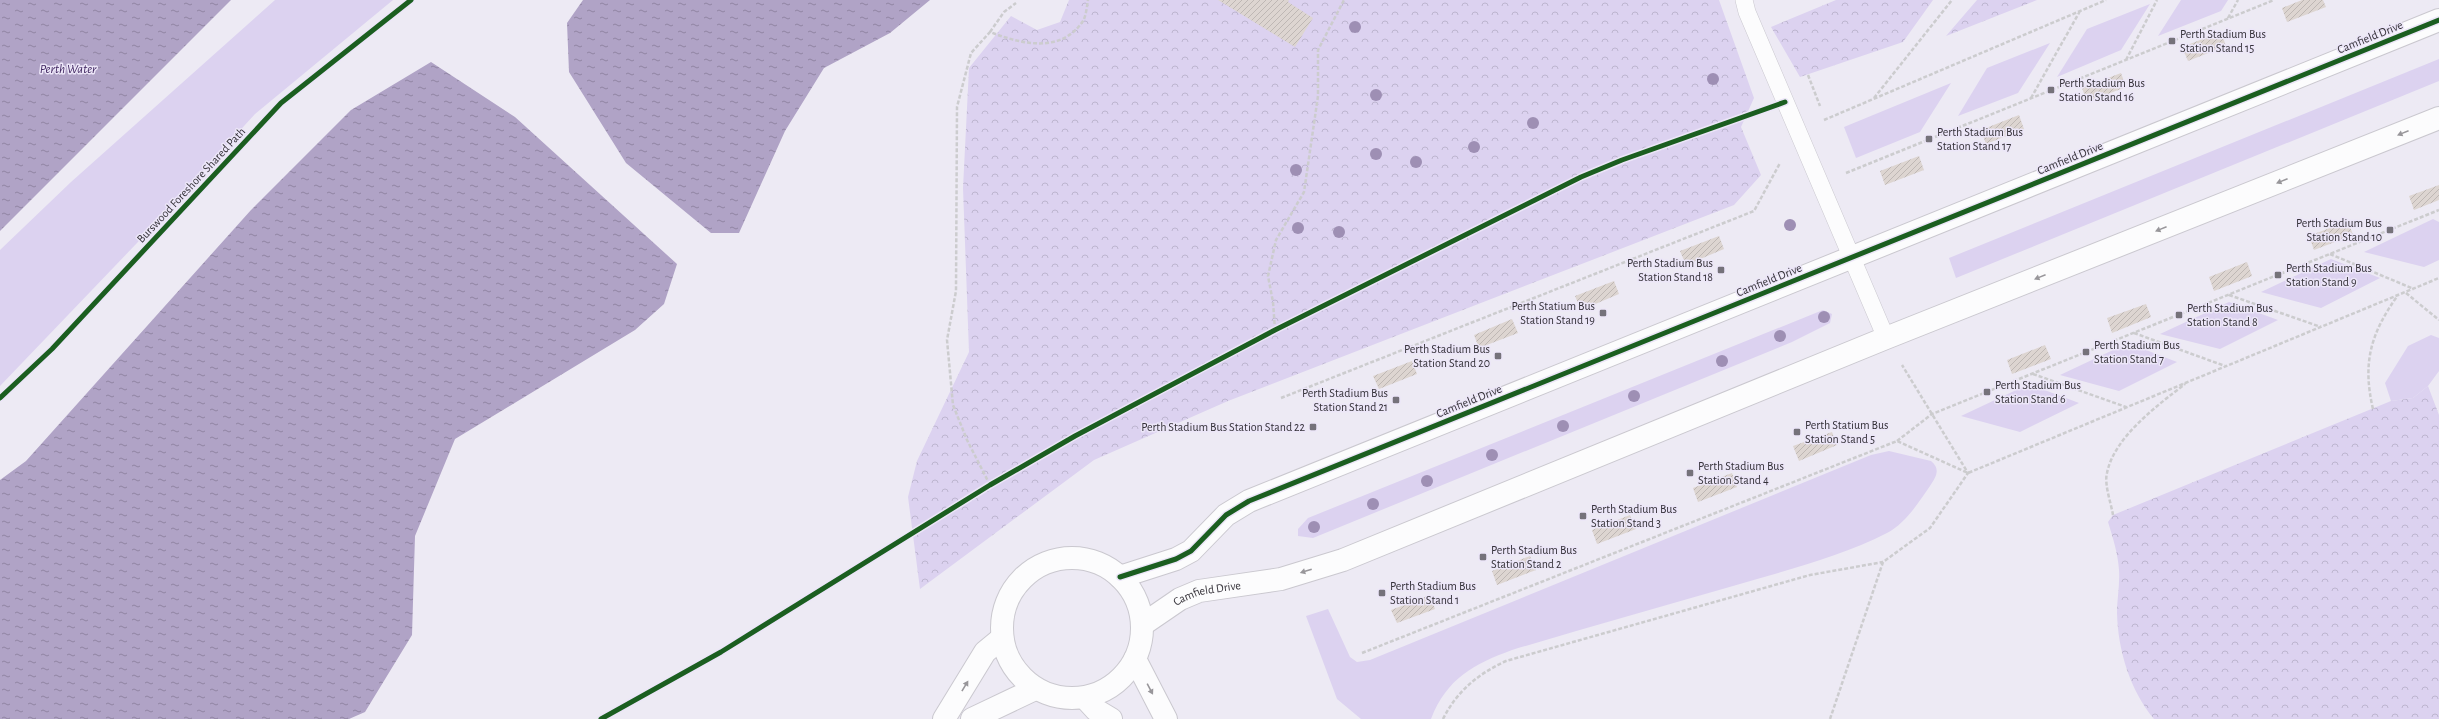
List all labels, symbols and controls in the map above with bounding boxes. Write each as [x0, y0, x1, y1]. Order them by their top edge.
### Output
street label: Camfield Drive [2336, 18, 2404, 56]
place label: Perth Stadium Bus Station Stand 15 [2180, 28, 2266, 54]
marker: Perth Stadium Bus Station Stand 15 [2167, 36, 2177, 46]
water label: Perth Water [40, 63, 97, 76]
place label: Perth Stadium Bus Station Stand 16 [2059, 77, 2145, 103]
marker: Perth Stadium Bus Station Stand 16 [2046, 85, 2056, 95]
street label: Burswood Foreshore Shared Path [135, 125, 247, 245]
place label: Perth Stadium Bus Station Stand 17 [1937, 126, 2023, 152]
one-way arrow [2396, 130, 2408, 136]
marker: Perth Stadium Bus Station Stand 17 [1924, 134, 1934, 144]
street label: Camfield Drive [2036, 139, 2104, 177]
one-way arrow [2275, 178, 2287, 184]
place label: Perth Stadium Bus Station Stand 10 [2296, 217, 2382, 243]
marker: Perth Stadium Bus Station Stand 10 [2385, 225, 2395, 235]
one-way arrow [2155, 226, 2167, 232]
place label: Perth Stadium Bus Station Stand 18 [1627, 257, 1713, 283]
street label: Camfield Drive [1735, 261, 1803, 299]
place label: Perth Stadium Bus Station Stand 9 [2286, 262, 2372, 288]
marker: Perth Stadium Bus Station Stand 18 [1716, 265, 1726, 275]
marker: Perth Stadium Bus Station Stand 9 [2273, 270, 2283, 280]
one-way arrow [2034, 274, 2046, 280]
place label: Perth Statium Bus Station Stand 19 [1511, 300, 1595, 326]
place label: Perth Stadium Bus Station Stand 8 [2187, 302, 2273, 328]
marker: Perth Statium Bus Station Stand 19 [1598, 308, 1608, 318]
marker: Perth Stadium Bus Station Stand 8 [2174, 310, 2184, 320]
place label: Perth Stadium Bus Station Stand 7 [2094, 339, 2180, 365]
place label: Perth Stadium Bus Station Stand 20 [1404, 343, 1490, 369]
marker: Perth Stadium Bus Station Stand 7 [2081, 347, 2091, 357]
marker: Perth Stadium Bus Station Stand 20 [1493, 351, 1503, 361]
place label: Perth Stadium Bus Station Stand 6 [1995, 379, 2081, 405]
street label: Camfield Drive [1435, 382, 1503, 420]
place label: Perth Stadium Bus Station Stand 21 [1302, 387, 1388, 413]
marker: Perth Stadium Bus Station Stand 6 [1982, 387, 1992, 397]
marker: Perth Stadium Bus Station Stand 21 [1391, 395, 1401, 405]
place label: Perth Statium Bus Station Stand 5 [1805, 419, 1889, 445]
place label: Perth Stadium Bus Station Stand 22 [1141, 421, 1306, 433]
marker: Perth Stadium Bus Station Stand 22 [1308, 422, 1318, 432]
marker: Perth Statium Bus Station Stand 5 [1792, 427, 1802, 437]
place label: Perth Stadium Bus Station Stand 4 [1698, 460, 1784, 486]
marker: Perth Stadium Bus Station Stand 4 [1685, 468, 1695, 478]
place label: Perth Stadium Bus Station Stand 3 [1591, 503, 1677, 529]
marker: Perth Stadium Bus Station Stand 3 [1578, 511, 1588, 521]
place label: Perth Stadium Bus Station Stand 2 [1491, 544, 1577, 570]
marker: Perth Stadium Bus Station Stand 2 [1478, 552, 1488, 562]
one-way arrow [1300, 568, 1312, 574]
street label: Camfield Drive [1171, 579, 1242, 608]
place label: Perth Stadium Bus Station Stand 1 [1390, 580, 1476, 606]
marker: Perth Stadium Bus Station Stand 1 [1377, 588, 1387, 598]
one-way arrow [961, 680, 968, 692]
one-way arrow [1147, 683, 1154, 695]

